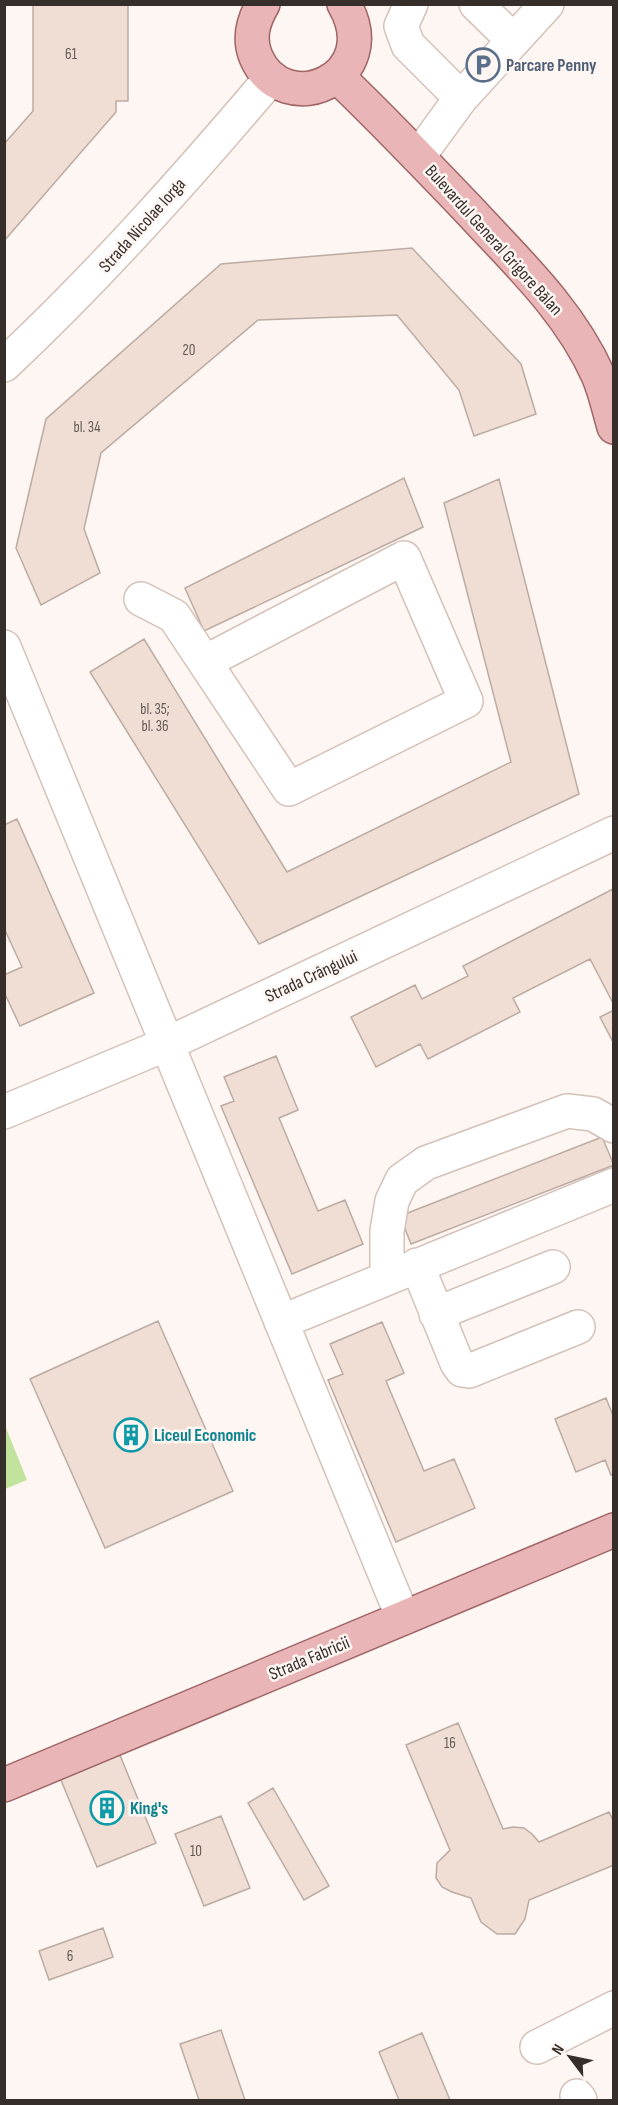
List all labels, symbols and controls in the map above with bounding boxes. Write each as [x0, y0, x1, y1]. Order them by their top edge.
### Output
house number: 61 [65, 45, 78, 64]
parking icon: Parcare Penny [465, 47, 501, 83]
place label: Parcare Penny [506, 55, 597, 76]
street label: Bulevardul General Grigore Bălan [421, 161, 567, 320]
street label: Strada Nicolae Iorga [95, 174, 190, 277]
house number: 20 [183, 341, 195, 360]
house number: bl. 34 [74, 418, 100, 437]
house number: bl. 35; bl. 36 [140, 700, 170, 736]
street label: Strada Crângului [262, 946, 361, 1007]
building icon: Liceul Economic [113, 1417, 149, 1453]
place label: Liceul Economic [154, 1425, 256, 1446]
street label: Strada Fabricii [266, 1632, 353, 1685]
house number: 16 [444, 1734, 456, 1753]
building icon: King's [89, 1790, 125, 1826]
place label: King's [130, 1798, 168, 1819]
house number: 10 [190, 1842, 202, 1861]
house number: 6 [67, 1947, 73, 1966]
north arrow [540, 2027, 600, 2087]
text: N [548, 2041, 569, 2059]

